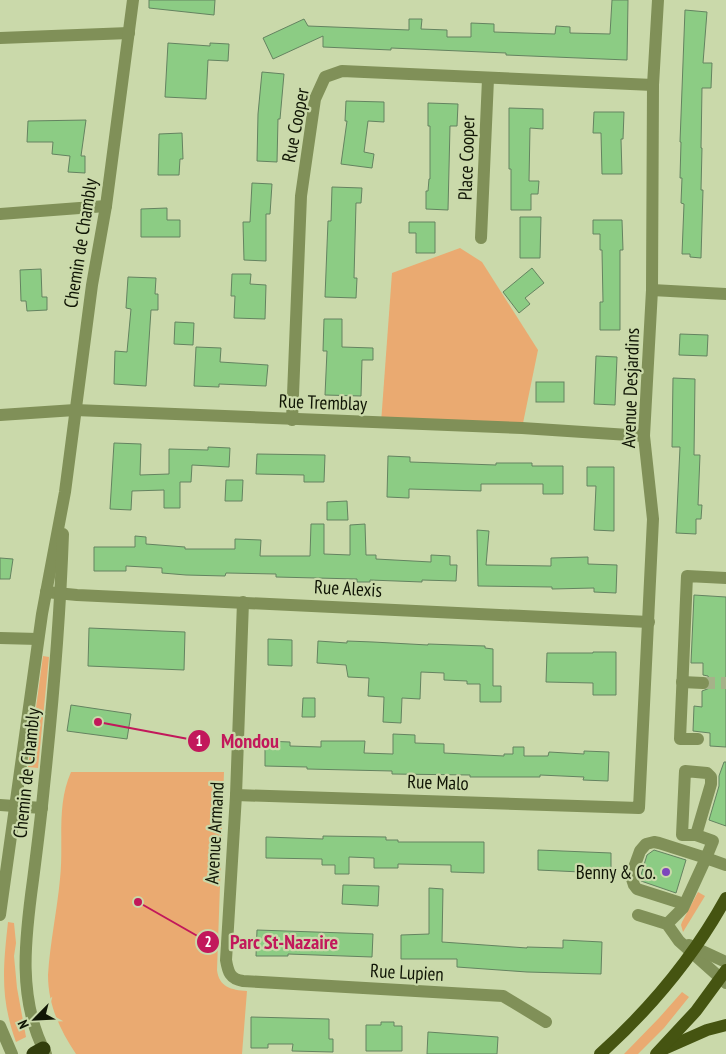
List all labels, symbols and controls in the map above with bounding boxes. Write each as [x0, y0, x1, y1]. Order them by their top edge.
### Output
street label: Rue Cooper [276, 85, 314, 164]
street label: Place Cooper [453, 114, 480, 201]
street label: Chemin de Chambly [58, 176, 102, 309]
street label: Avenue Desjardins [616, 327, 644, 449]
street label: Rue Tremblay [278, 388, 368, 416]
street label: Rue Alexis [313, 574, 383, 602]
street label: Chemin de Chambly [7, 706, 45, 839]
callout: Mondou [186, 723, 289, 758]
text: Mondou [221, 728, 279, 754]
text: 1 [195, 731, 203, 750]
street label: Rue Malo [407, 769, 469, 795]
street label: Avenue Armand [199, 781, 229, 885]
place label: Benny & Co. [576, 860, 656, 884]
marker: Benny & Co. [660, 866, 672, 878]
callout: Parc St-Nazaire [195, 925, 349, 960]
text: Parc St-Nazaire [230, 929, 338, 955]
text: 2 [204, 932, 212, 951]
street label: Rue Lupien [370, 958, 444, 986]
north arrow [10, 994, 60, 1044]
text: N [13, 1017, 33, 1031]

